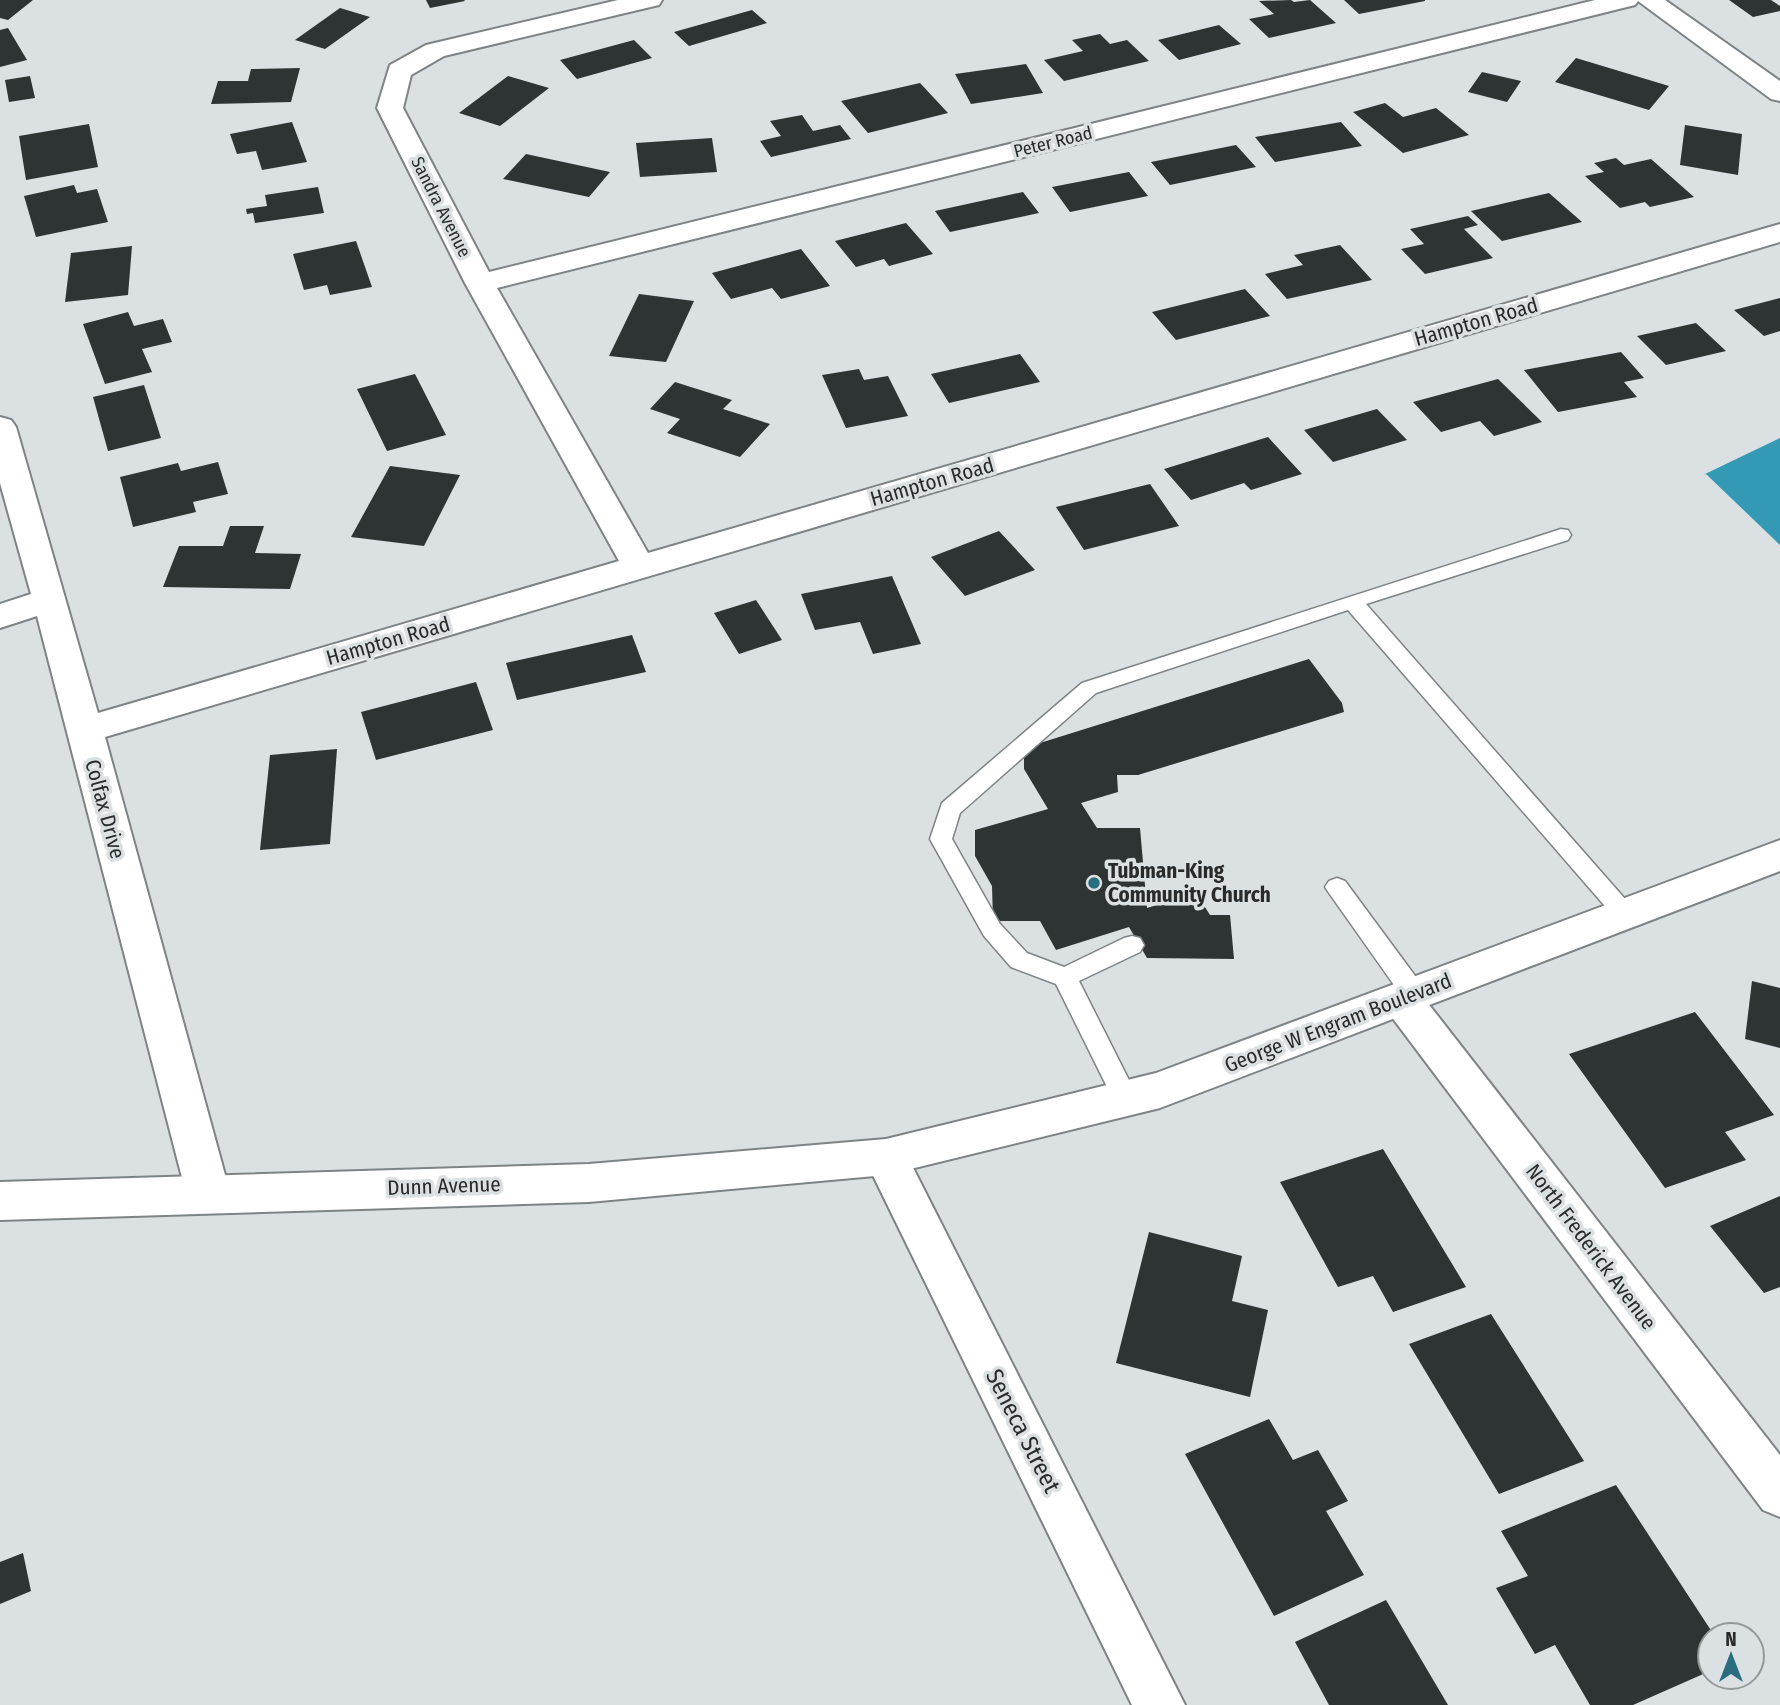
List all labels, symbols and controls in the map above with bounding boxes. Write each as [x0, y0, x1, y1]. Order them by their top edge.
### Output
street label: Peter Road [1011, 122, 1095, 162]
street label: Sandra Avenue [406, 153, 476, 261]
street label: Hampton Road [1411, 292, 1541, 352]
street label: Hampton Road [867, 452, 997, 512]
street label: Hampton Road [323, 611, 453, 671]
street label: Colfax Drive [79, 757, 131, 861]
place label: Tubman-King Community Church [1108, 858, 1271, 908]
marker: Tubman-King Community Church [1086, 875, 1102, 891]
street label: George W Engram Boulevard [1221, 968, 1455, 1078]
street label: North Frederick Avenue [1520, 1159, 1662, 1335]
street label: Dunn Avenue [387, 1171, 501, 1201]
street label: Seneca Street [980, 1365, 1066, 1498]
north arrow [1696, 1621, 1766, 1691]
text: N [1725, 1628, 1737, 1651]

